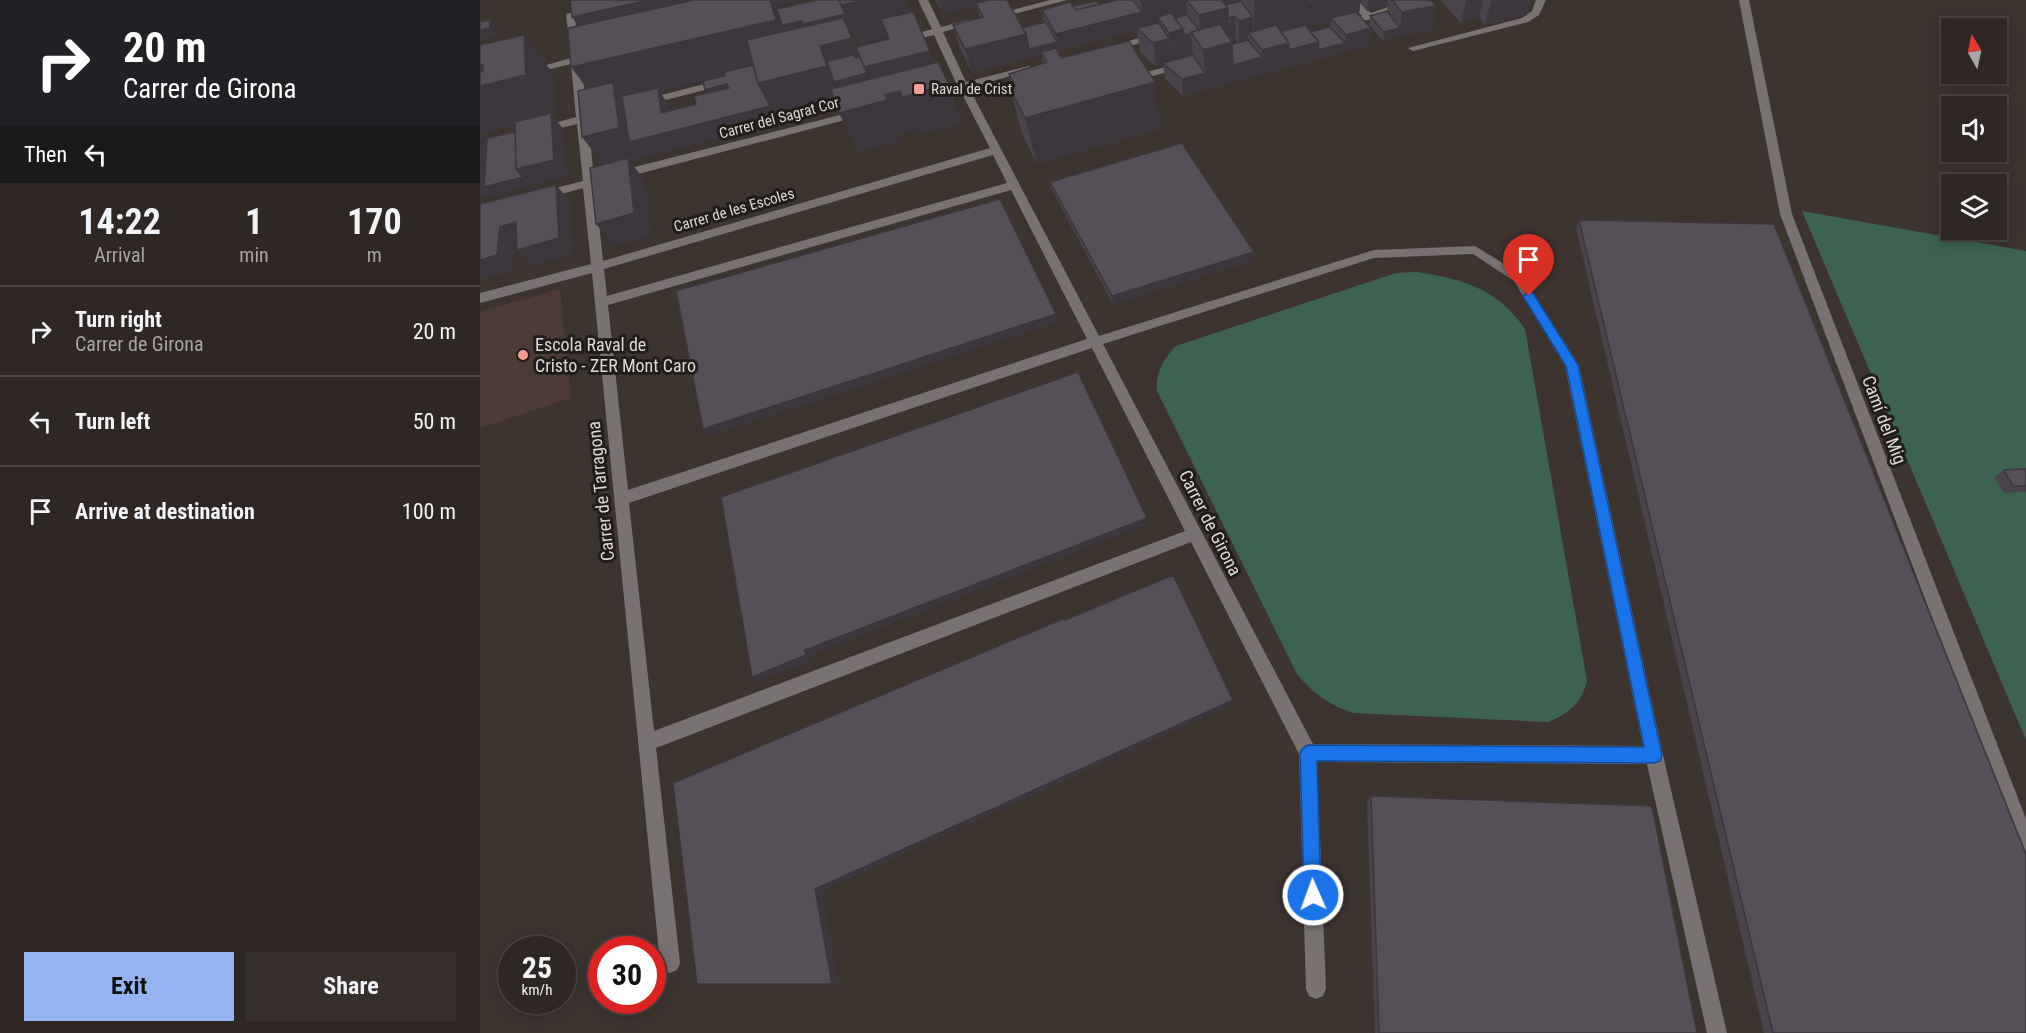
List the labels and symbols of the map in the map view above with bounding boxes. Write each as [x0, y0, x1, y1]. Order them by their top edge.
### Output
north arrow [1941, 18, 2007, 84]
place label: Raval de Crist [931, 80, 1012, 98]
marker: Raval de Crist [912, 82, 926, 96]
street label: Carrer del Sagrat Cor [717, 93, 841, 143]
street label: Carrer de les Escoles [672, 184, 796, 236]
pin [1503, 234, 1554, 296]
place label: Escola Raval de Cristo - ZER Mont Caro [535, 334, 696, 376]
marker: Escola Raval de Cristo - ZER Mont Caro [516, 348, 530, 362]
street label: Camí del Mig [1858, 373, 1911, 467]
street label: Carrer de Tarragona [583, 420, 618, 562]
street label: Carrer de Girona [1175, 466, 1246, 579]
position arrow [1281, 863, 1345, 927]
speed limit sign: 30 [588, 936, 666, 1014]

